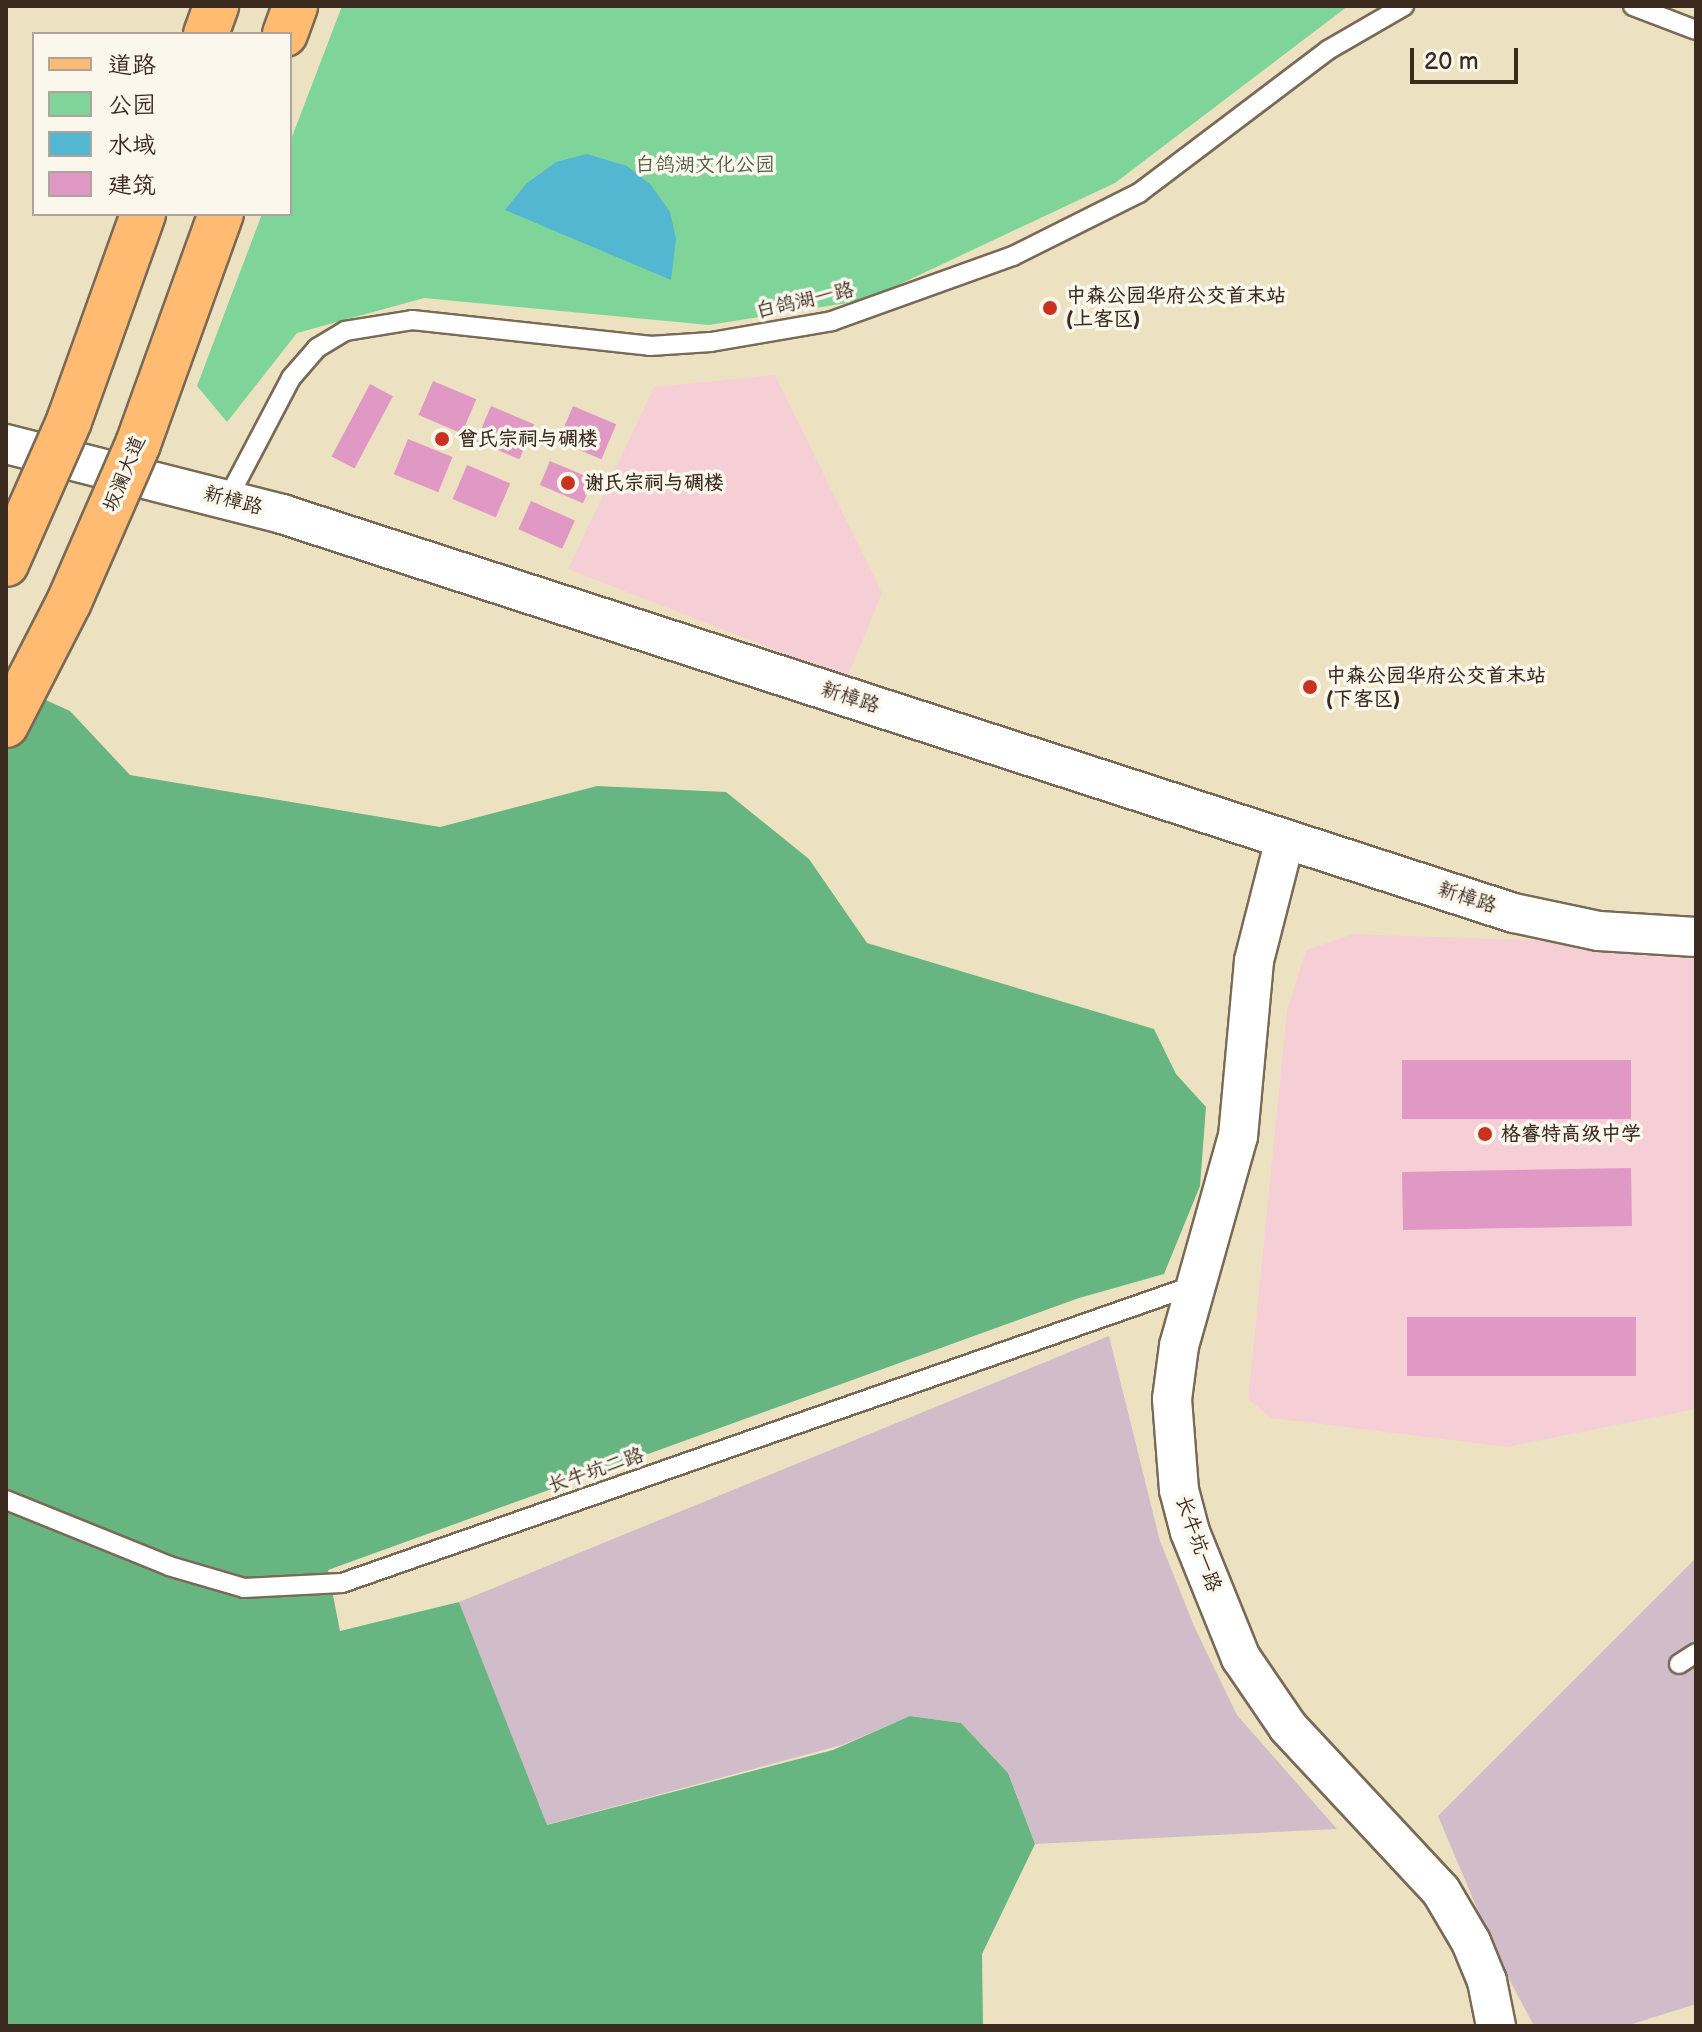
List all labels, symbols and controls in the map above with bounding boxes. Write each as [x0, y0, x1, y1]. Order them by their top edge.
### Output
legend [32, 32, 292, 216]
scale bar [1414, 32, 1522, 82]
text: 20 m [1424, 47, 1479, 76]
text: 道路 [108, 51, 156, 80]
text: 公园 [108, 91, 156, 120]
text: 水域 [108, 131, 156, 160]
park label: 白鸽湖文化公园 [635, 153, 775, 177]
text: 建筑 [108, 171, 156, 200]
street label: 白鸽湖一路 [754, 278, 856, 324]
place label: 中森公园华府公交首末站 (上客区) [1066, 284, 1286, 331]
marker: 中森公园华府公交首末站 (上客区) [1041, 299, 1059, 317]
place label: 曾氏宗祠与碉楼 [458, 427, 598, 451]
marker: 曾氏宗祠与碉楼 [433, 430, 451, 448]
street label: 坂澜大道 [99, 432, 151, 516]
place label: 谢氏宗祠与碉楼 [584, 471, 724, 495]
marker: 谢氏宗祠与碉楼 [559, 474, 577, 492]
street label: 新樟路 [201, 482, 265, 520]
place label: 中森公园华府公交首末站 (下客区) [1326, 664, 1546, 711]
street label: 新樟路 [818, 677, 882, 719]
marker: 中森公园华府公交首末站 (下客区) [1301, 678, 1319, 696]
street label: 新樟路 [1435, 877, 1499, 919]
place label: 格睿特高级中学 [1501, 1122, 1641, 1146]
marker: 格睿特高级中学 [1476, 1125, 1494, 1143]
street label: 长牛坑二路 [545, 1443, 647, 1499]
street label: 长牛坑一路 [1170, 1493, 1226, 1595]

